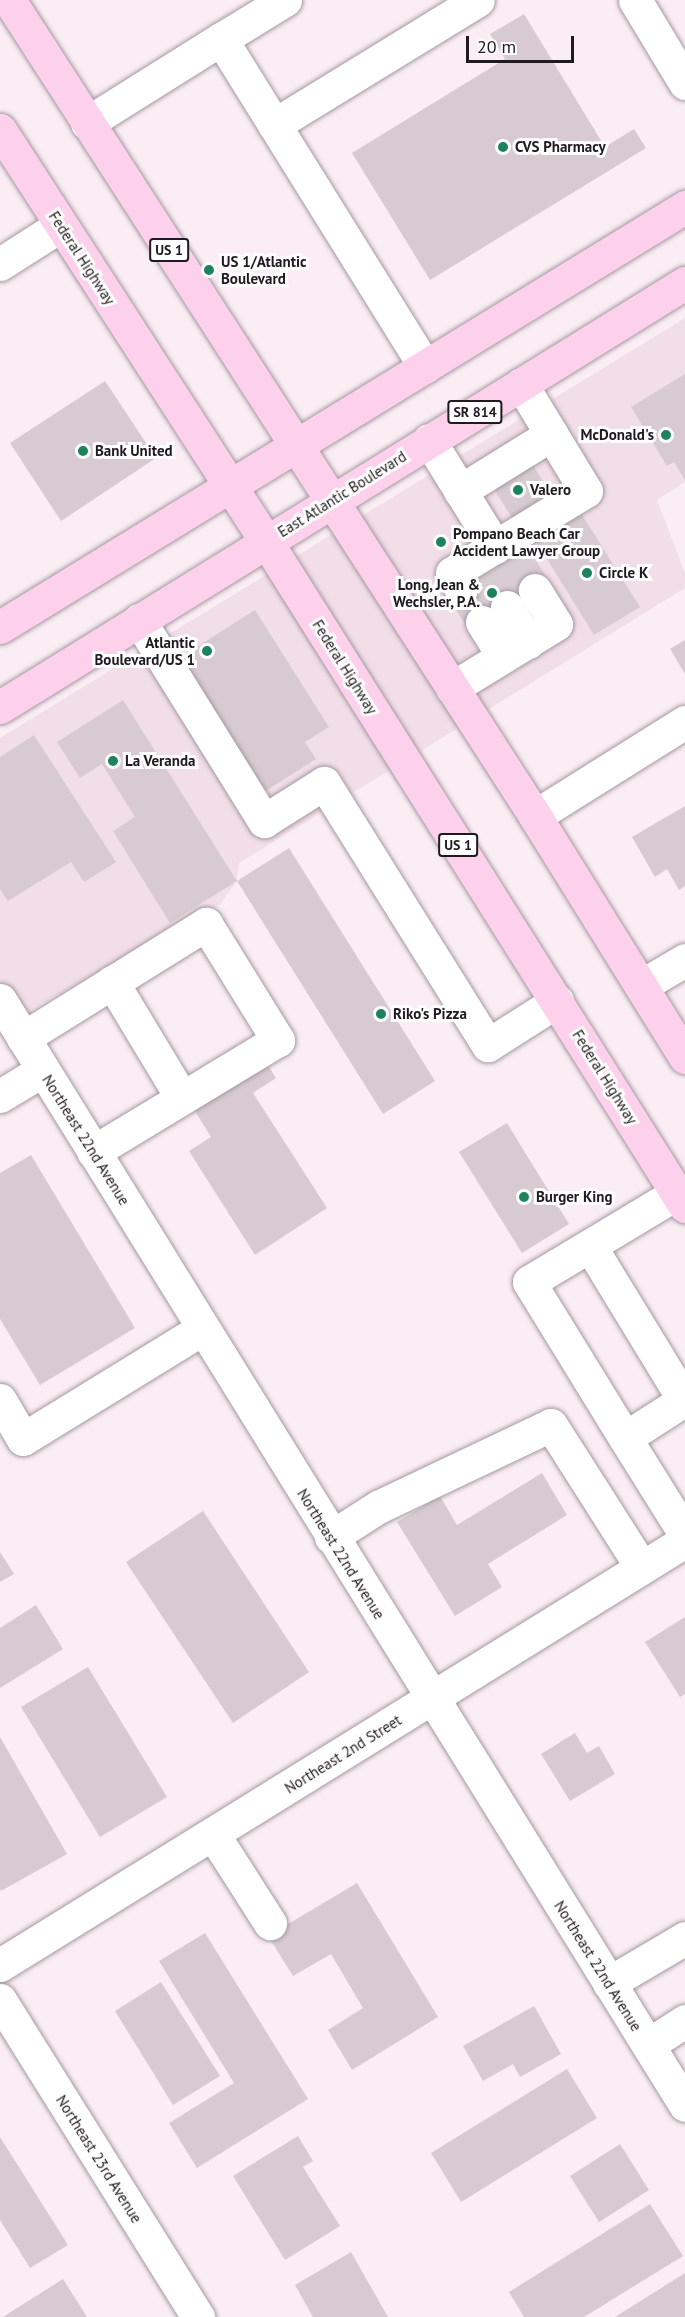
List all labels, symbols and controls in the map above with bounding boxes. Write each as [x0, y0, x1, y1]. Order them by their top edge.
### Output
scale bar [469, 24, 577, 62]
text: 20 m [477, 35, 516, 58]
place label: CVS Pharmacy [515, 138, 606, 156]
marker: CVS Pharmacy [496, 140, 510, 154]
street label: Federal Highway [45, 208, 119, 308]
road number: US 1 [148, 239, 190, 261]
place label: US 1/Atlantic Boulevard [221, 252, 306, 287]
marker: US 1/Atlantic Boulevard [202, 263, 216, 277]
road number: SR 814 [446, 401, 504, 423]
place label: McDonald's [581, 426, 654, 444]
marker: McDonald's [659, 428, 673, 442]
place label: Bank United [95, 442, 173, 460]
marker: Bank United [76, 444, 90, 458]
street label: East Atlantic Boulevard [274, 447, 410, 541]
place label: Valero [530, 481, 571, 499]
marker: Valero [511, 483, 525, 497]
place label: Pompano Beach Car Accident Lawyer Group [453, 524, 600, 559]
marker: Pompano Beach Car Accident Lawyer Group [434, 535, 448, 549]
place label: Circle K [599, 564, 648, 582]
marker: Circle K [580, 566, 594, 580]
place label: Long, Jean & Wechsler, P.A. [392, 575, 480, 610]
marker: Long, Jean & Wechsler, P.A. [485, 586, 499, 600]
street label: Federal Highway [309, 617, 381, 717]
place label: Atlantic Boulevard/US 1 [94, 633, 195, 668]
marker: Atlantic Boulevard/US 1 [200, 644, 214, 658]
place label: La Veranda [125, 752, 196, 770]
marker: La Veranda [106, 754, 120, 768]
road number: US 1 [437, 834, 479, 856]
place label: Riko's Pizza [393, 1005, 467, 1023]
marker: Riko's Pizza [374, 1007, 388, 1021]
street label: Federal Highway [569, 1027, 641, 1127]
street label: Northeast 22nd Avenue [38, 1071, 134, 1209]
place label: Burger King [536, 1188, 612, 1206]
marker: Burger King [517, 1190, 531, 1204]
street label: Northeast 22nd Avenue [293, 1485, 389, 1623]
street label: Northeast 2nd Street [281, 1711, 405, 1797]
street label: Northeast 22nd Avenue [550, 1897, 646, 2035]
street label: Northeast 23rd Avenue [52, 2092, 146, 2226]

